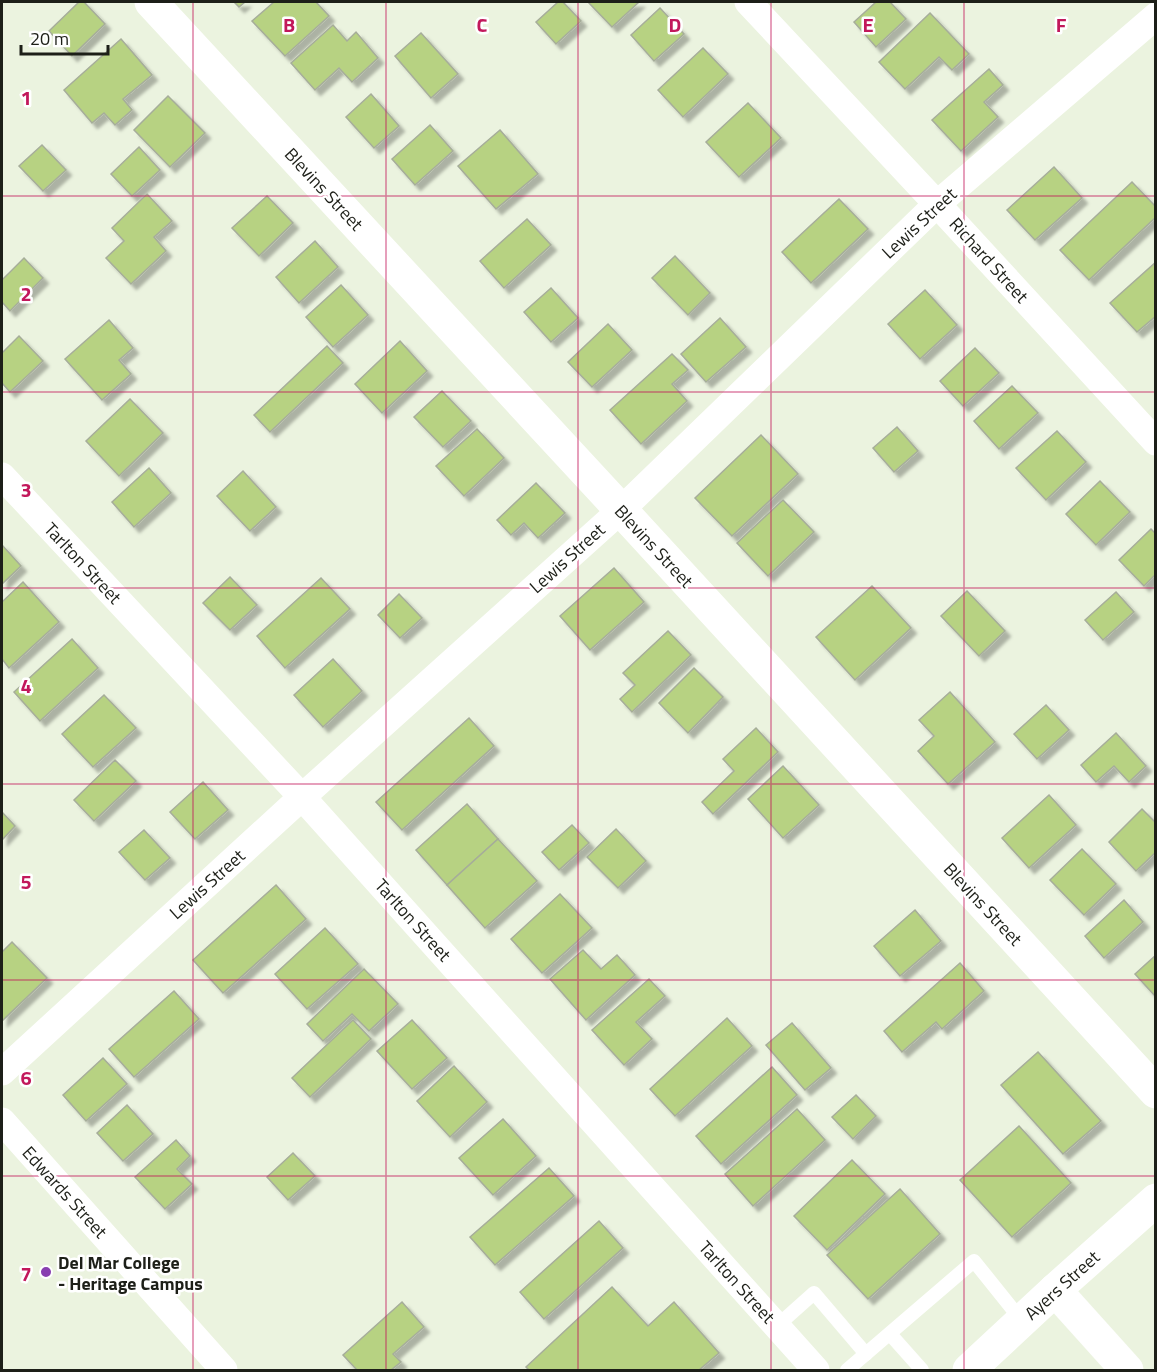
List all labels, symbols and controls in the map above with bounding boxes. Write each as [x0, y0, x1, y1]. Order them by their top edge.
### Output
text: B [283, 9, 295, 40]
text: C [477, 9, 488, 40]
text: D [669, 9, 681, 40]
text: E [862, 9, 874, 40]
text: F [1056, 9, 1067, 40]
scale bar [21, 18, 108, 56]
text: 20 m [30, 25, 69, 52]
text: 1 [20, 82, 32, 113]
street label: Blevins Street [278, 141, 370, 237]
street label: Lewis Street [875, 181, 963, 265]
street label: Richard Street [943, 211, 1035, 309]
text: 2 [20, 278, 32, 309]
text: 3 [20, 474, 32, 505]
street label: Blevins Street [608, 498, 700, 594]
street label: Tarlton Street [38, 516, 129, 610]
street label: Lewis Street [523, 516, 611, 599]
text: 4 [20, 670, 32, 701]
street label: Lewis Street [163, 842, 251, 925]
street label: Blevins Street [937, 856, 1029, 952]
text: 5 [20, 866, 32, 897]
street label: Tarlton Street [368, 873, 458, 968]
text: 6 [20, 1062, 32, 1093]
street label: Edwards Street [16, 1140, 114, 1245]
street label: Tarlton Street [692, 1235, 782, 1330]
street label: Ayers Street [1018, 1243, 1106, 1326]
place label: Del Mar College - Heritage Campus [58, 1249, 203, 1297]
text: 7 [20, 1258, 32, 1289]
marker: Del Mar College - Heritage Campus [39, 1265, 53, 1279]

